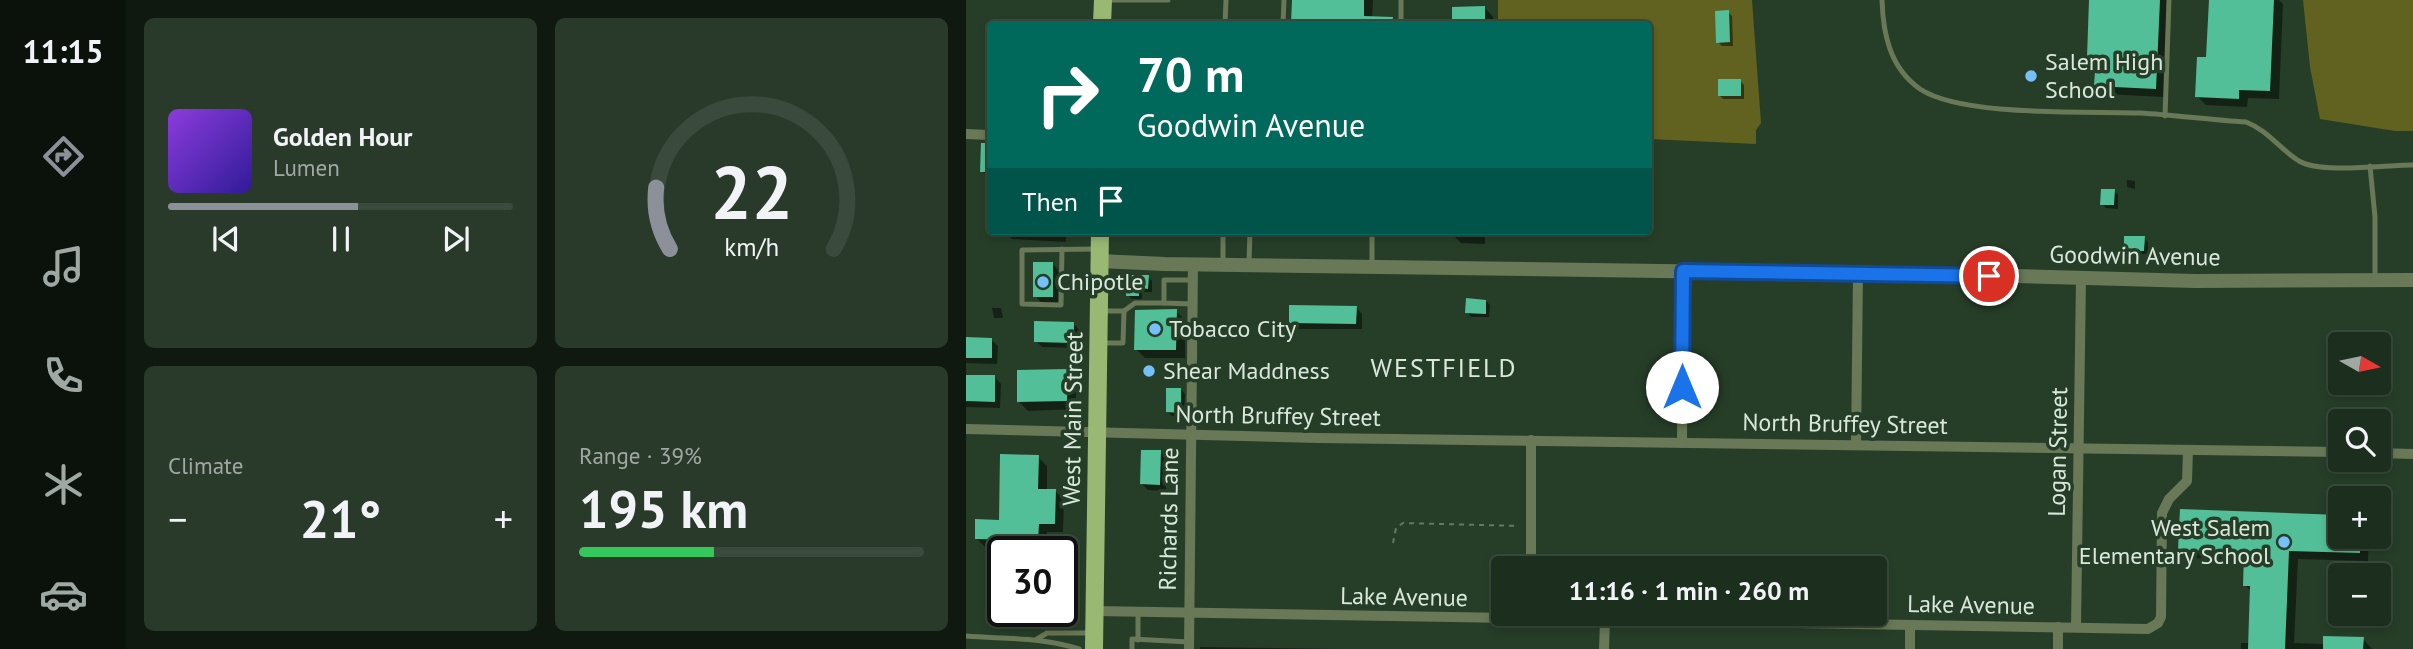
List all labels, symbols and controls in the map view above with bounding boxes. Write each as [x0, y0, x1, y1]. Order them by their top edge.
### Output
text: 11:15 [22, 30, 104, 72]
text: 70 m [1137, 42, 1244, 106]
place label: Salem High School [2045, 46, 2163, 105]
icon: right [1022, 49, 1113, 140]
marker: Salem High School [2023, 68, 2039, 84]
text: Goodwin Avenue [1137, 104, 1365, 146]
text: Golden Hour [273, 120, 412, 153]
icon: directions [39, 132, 88, 181]
text: 22 [710, 146, 793, 240]
text: Lumen [273, 153, 340, 182]
icon: arrive [1092, 182, 1130, 220]
text: Then [1022, 185, 1078, 218]
icon: previous [207, 220, 245, 258]
icon: pause [322, 220, 360, 258]
icon: next [437, 220, 475, 258]
text: km/h [724, 231, 779, 263]
street label: Goodwin Avenue [2049, 239, 2221, 272]
icon: music [39, 242, 88, 291]
pin [1959, 246, 2019, 306]
icon: arrive [1970, 257, 2008, 295]
place label: Chipotle [1057, 266, 1143, 297]
marker: Chipotle [1035, 274, 1051, 290]
place label: Tobacco City [1169, 313, 1296, 344]
marker: Tobacco City [1147, 321, 1163, 337]
street label: West Main Street [1055, 332, 1090, 506]
north arrow [2328, 332, 2390, 396]
map controls [2328, 332, 2391, 626]
position arrow [1645, 350, 1719, 424]
icon: phone [39, 351, 88, 400]
district label: WESTFIELD [1370, 351, 1518, 384]
place label: Shear Maddness [1163, 355, 1330, 386]
marker: Shear Maddness [1141, 363, 1157, 379]
street label: Logan Street [2041, 387, 2074, 517]
street label: North Bruffey Street [1175, 398, 1381, 433]
street label: North Bruffey Street [1742, 406, 1948, 441]
button: search [2328, 409, 2391, 472]
text: Range · 39% [579, 441, 702, 470]
street label: Richards Lane [1152, 447, 1185, 591]
text: Climate [168, 451, 243, 480]
icon: climate [39, 460, 88, 509]
text: 195 km [579, 475, 748, 542]
text: 21° [300, 485, 381, 552]
button: + [2328, 486, 2391, 549]
text: − [168, 494, 187, 543]
text: + [494, 494, 513, 543]
place label: West Salem Elementary School [2079, 512, 2270, 571]
marker: West Salem Elementary School [2276, 534, 2292, 550]
speed limit sign: 30 [987, 536, 1078, 627]
button: − [2328, 563, 2391, 626]
icon: car [39, 570, 88, 619]
text: 11:16 · 1 min · 260 m [1569, 574, 1809, 607]
street label: Lake Avenue [1340, 580, 1468, 613]
street label: Lake Avenue [1907, 588, 2035, 621]

